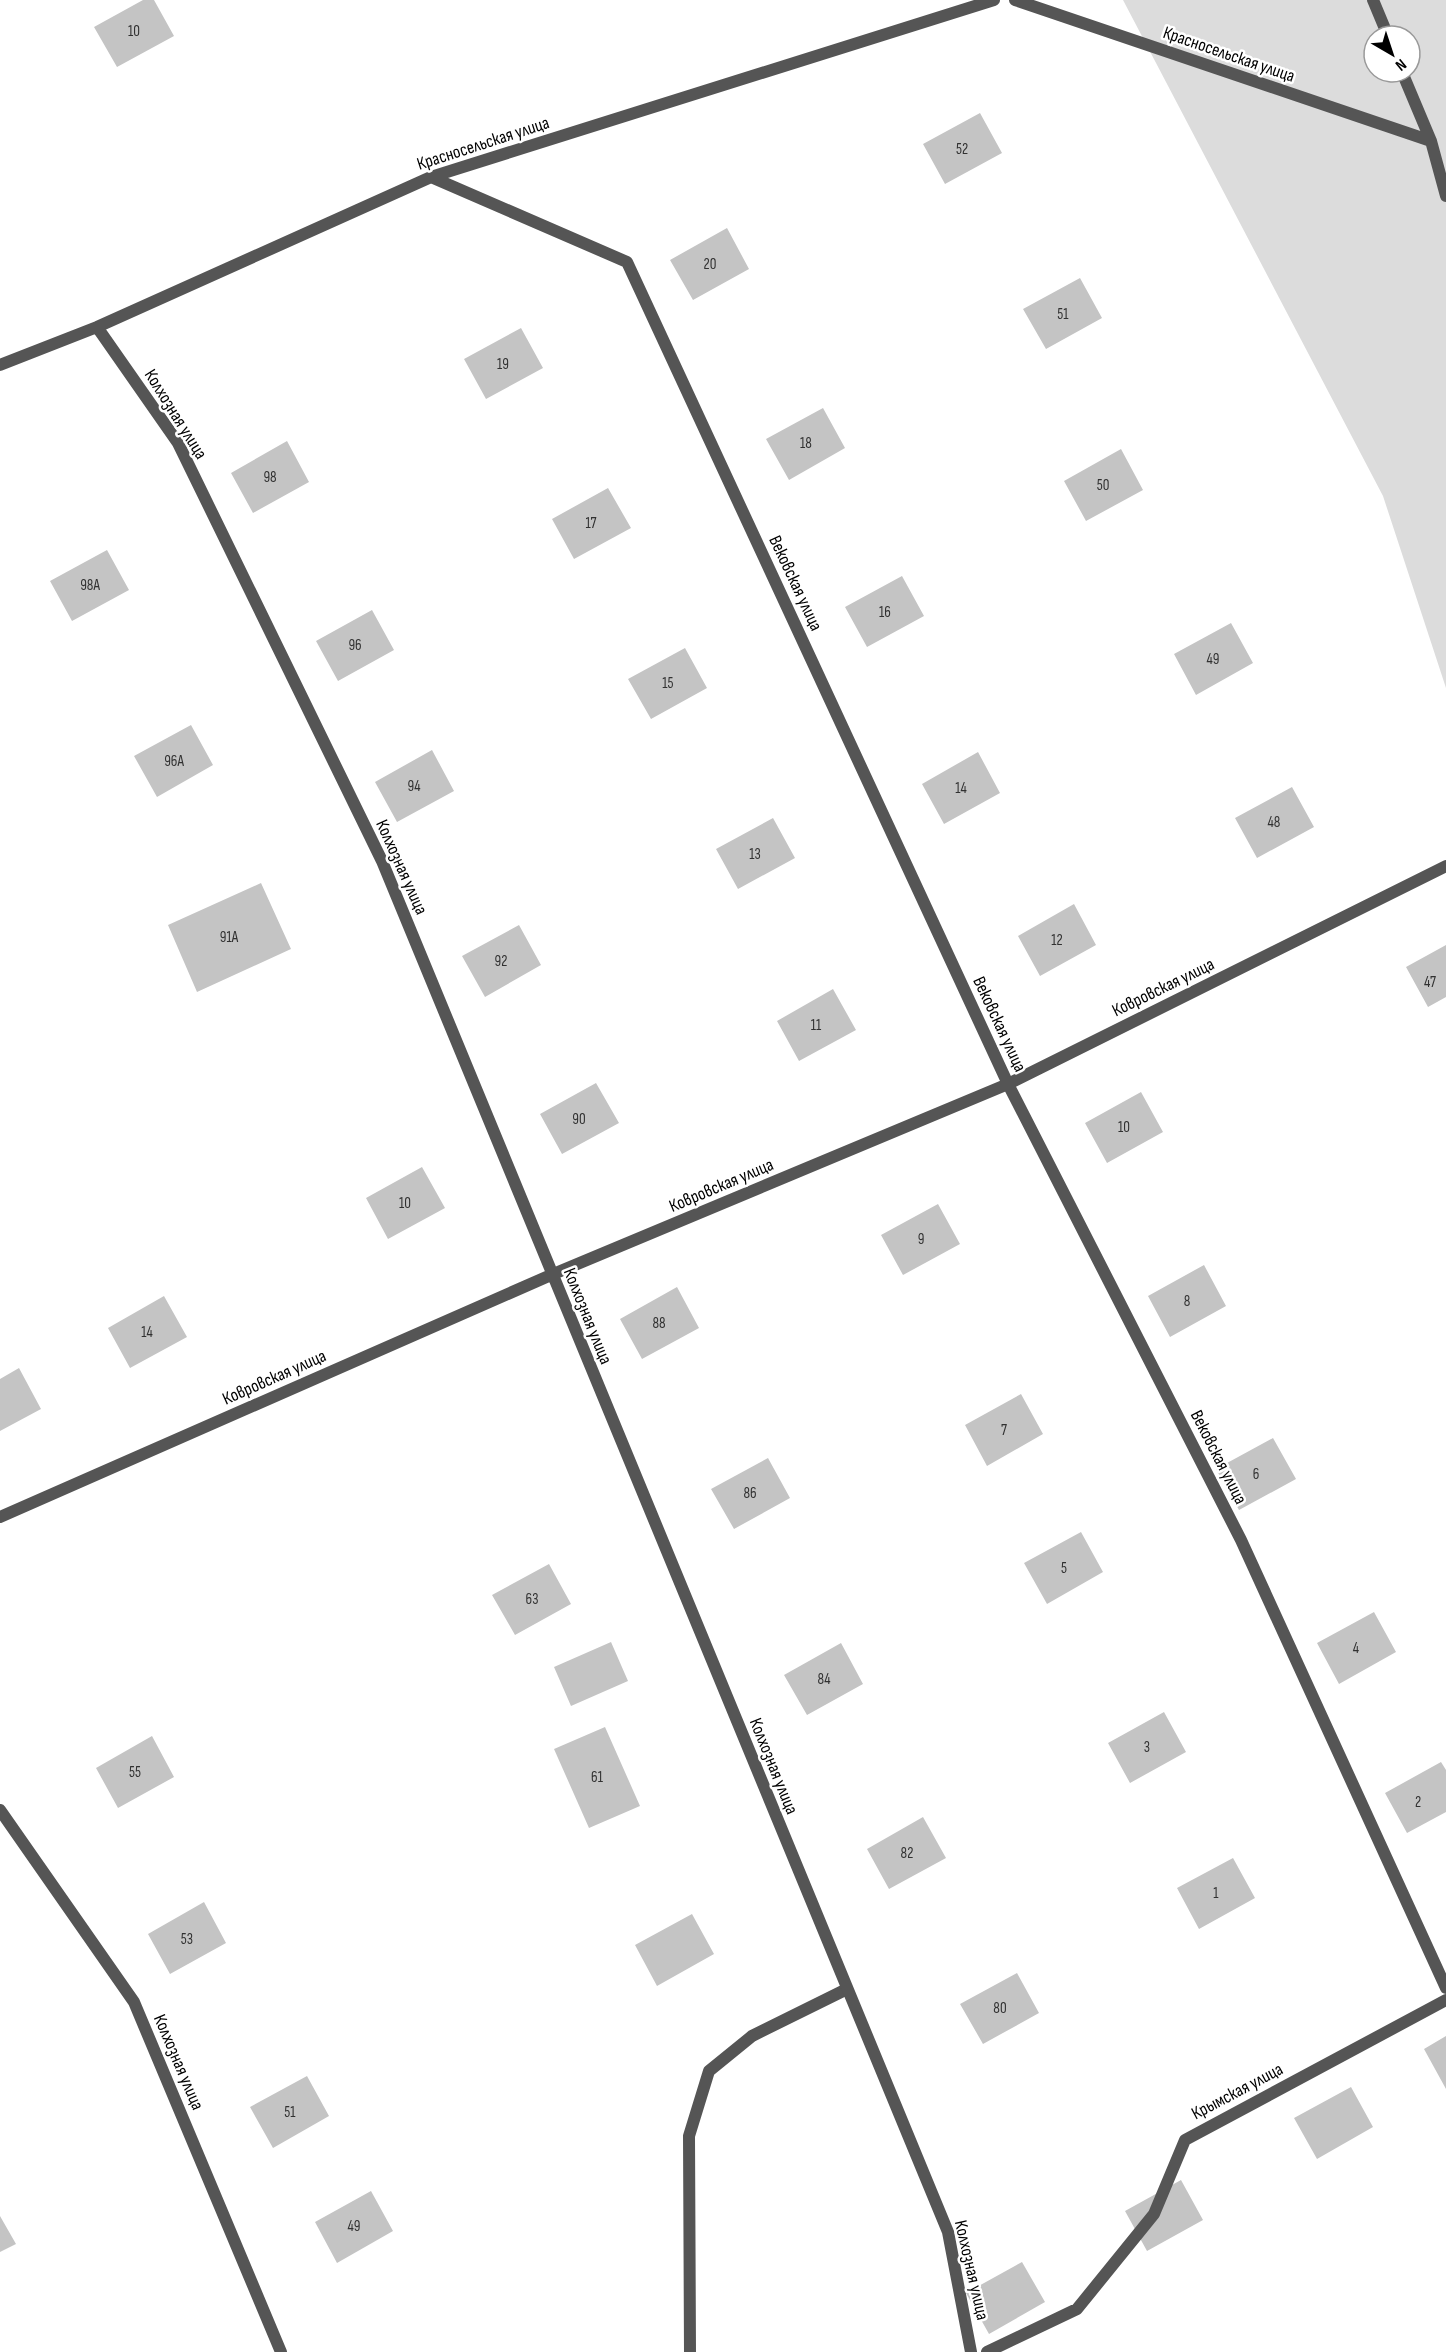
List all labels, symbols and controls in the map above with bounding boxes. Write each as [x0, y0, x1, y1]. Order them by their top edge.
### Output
house number: 10 [128, 22, 140, 41]
street label: Красносельская улица [1160, 22, 1297, 87]
north arrow [1362, 24, 1422, 84]
text: N [1391, 54, 1410, 75]
street label: Красносельская улица [414, 112, 552, 175]
house number: 52 [956, 140, 968, 159]
house number: 20 [704, 255, 716, 274]
house number: 51 [1057, 305, 1069, 324]
house number: 19 [497, 355, 509, 374]
street label: Колхозная улица [140, 366, 211, 463]
house number: 18 [800, 434, 812, 453]
house number: 98 [263, 468, 277, 487]
house number: 50 [1097, 476, 1109, 495]
house number: 17 [585, 514, 597, 533]
street label: Вековская улица [764, 532, 827, 634]
house number: 98А [80, 576, 100, 595]
house number: 16 [879, 603, 891, 622]
house number: 96 [348, 636, 362, 655]
house number: 49 [1207, 650, 1219, 669]
house number: 15 [662, 674, 674, 693]
house number: 96А [164, 752, 184, 771]
house number: 94 [408, 777, 420, 796]
house number: 14 [955, 779, 967, 798]
house number: 48 [1268, 813, 1280, 832]
street label: Колхозная улица [371, 816, 432, 918]
house number: 13 [749, 845, 761, 864]
house number: 91А [220, 928, 239, 947]
house number: 12 [1051, 931, 1063, 950]
house number: 92 [495, 952, 507, 971]
street label: Ковровская улица [1109, 954, 1218, 1021]
street label: Вековская улица [968, 973, 1031, 1075]
house number: 47 [1424, 973, 1436, 992]
house number: 11 [811, 1016, 822, 1035]
house number: 90 [572, 1110, 586, 1129]
house number: 10 [1118, 1118, 1130, 1137]
street label: Ковровская улица [666, 1154, 777, 1217]
house number: 10 [399, 1194, 411, 1213]
house number: 9 [918, 1230, 924, 1249]
street label: Колхозная улица [559, 1265, 616, 1367]
house number: 8 [1184, 1292, 1190, 1311]
house number: 88 [652, 1314, 666, 1333]
house number: 14 [141, 1323, 153, 1342]
street label: Ковровская улица [219, 1345, 329, 1410]
street label: Вековская улица [1186, 1407, 1251, 1508]
house number: 7 [1001, 1421, 1007, 1440]
house number: 6 [1253, 1465, 1259, 1484]
house number: 86 [743, 1484, 757, 1503]
house number: 5 [1061, 1559, 1067, 1578]
house number: 63 [526, 1590, 538, 1609]
house number: 4 [1353, 1639, 1359, 1658]
house number: 84 [817, 1670, 831, 1689]
street label: Колхозная улица [745, 1715, 802, 1817]
house number: 3 [1144, 1738, 1150, 1757]
house number: 55 [129, 1763, 141, 1782]
house number: 61 [591, 1768, 604, 1787]
house number: 2 [1415, 1793, 1421, 1812]
house number: 82 [901, 1844, 913, 1863]
house number: 1 [1213, 1884, 1219, 1903]
house number: 53 [181, 1930, 193, 1949]
house number: 80 [993, 1999, 1007, 2018]
street label: Колхозная улица [149, 2011, 208, 2113]
street label: Крымская улица [1188, 2059, 1287, 2124]
house number: 51 [284, 2103, 296, 2122]
house number: 49 [348, 2217, 360, 2236]
street label: Колхозная улица [950, 2218, 993, 2322]

